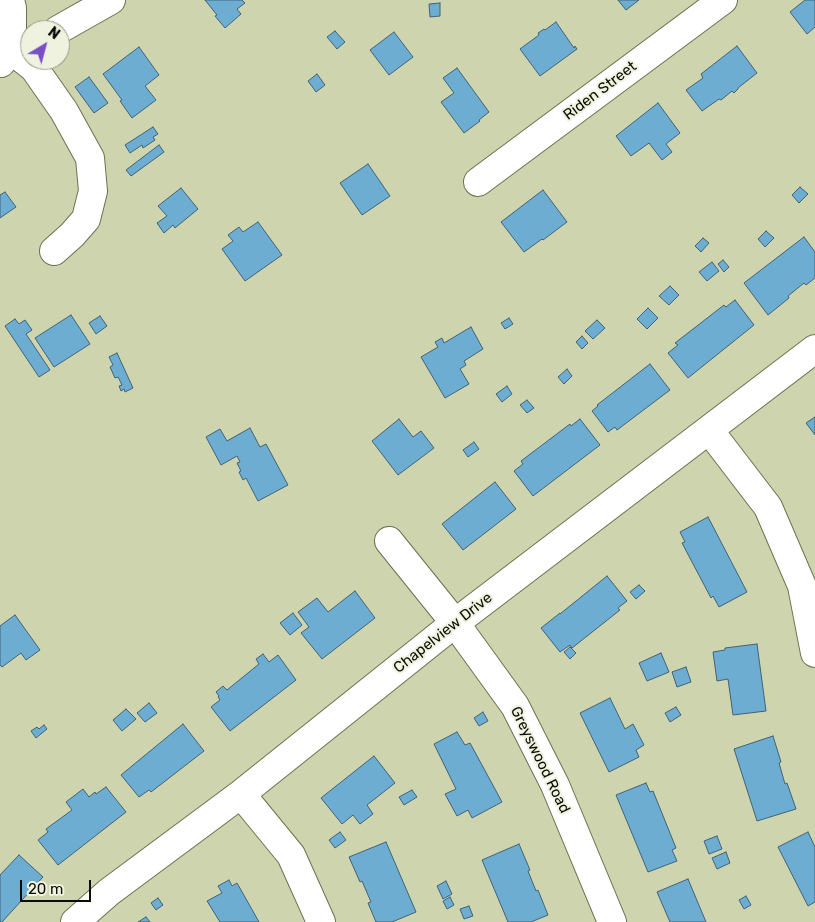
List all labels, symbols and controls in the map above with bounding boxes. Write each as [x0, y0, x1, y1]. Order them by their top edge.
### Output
north arrow [20, 20, 70, 70]
text: N [45, 24, 63, 43]
street label: Riden Street [560, 58, 640, 124]
street label: Chapelview Drive [390, 589, 496, 677]
street label: Greyswood Road [506, 704, 574, 816]
scale bar [22, 870, 94, 902]
text: 20 m [28, 880, 63, 898]

